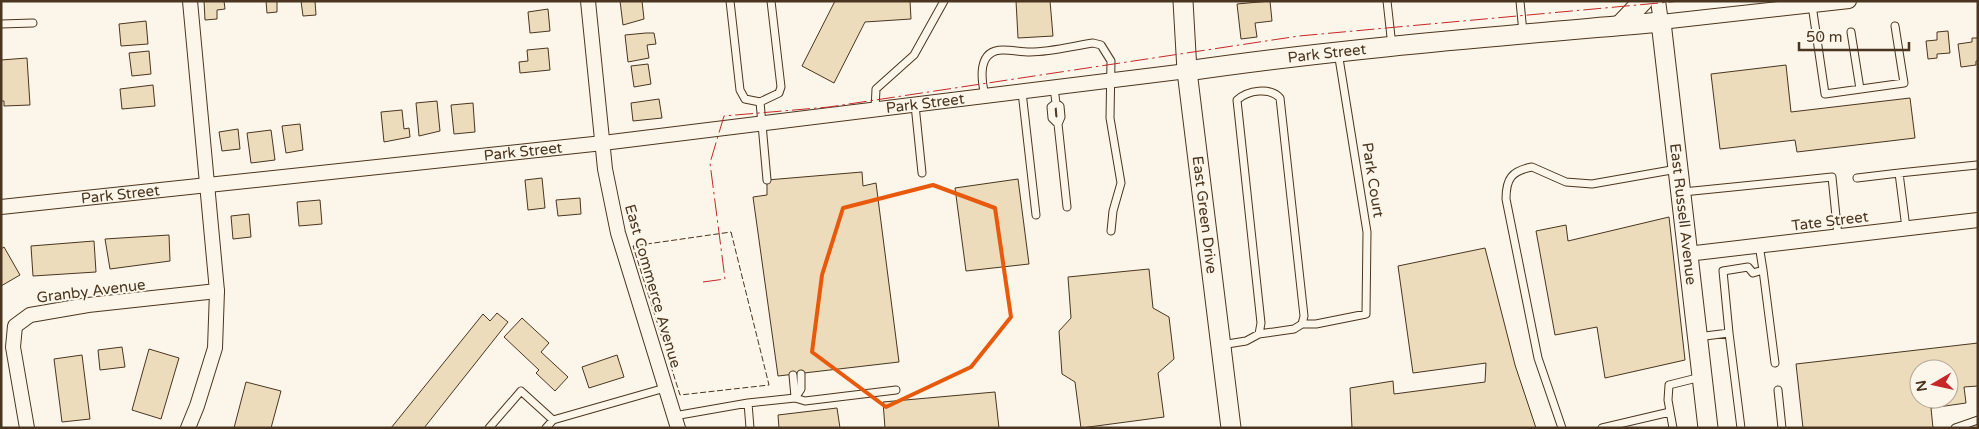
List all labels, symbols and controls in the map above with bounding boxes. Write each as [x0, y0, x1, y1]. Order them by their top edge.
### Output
scale bar [1799, 20, 1909, 52]
text: 50 m [1806, 28, 1843, 46]
street label: Park Street [1287, 40, 1367, 67]
street label: Park Street [885, 89, 966, 117]
street label: Park Street [483, 138, 564, 165]
street label: Park Court [1358, 141, 1388, 219]
street label: East Russell Avenue [1666, 142, 1700, 286]
street label: East Green Drive [1189, 155, 1221, 275]
street label: Park Street [80, 181, 161, 207]
street label: East Commerce Avenue [621, 202, 685, 370]
street label: Tate Street [1791, 207, 1870, 235]
street label: Granby Avenue [35, 275, 147, 307]
north arrow [1909, 359, 1959, 409]
text: N [1912, 379, 1931, 393]

